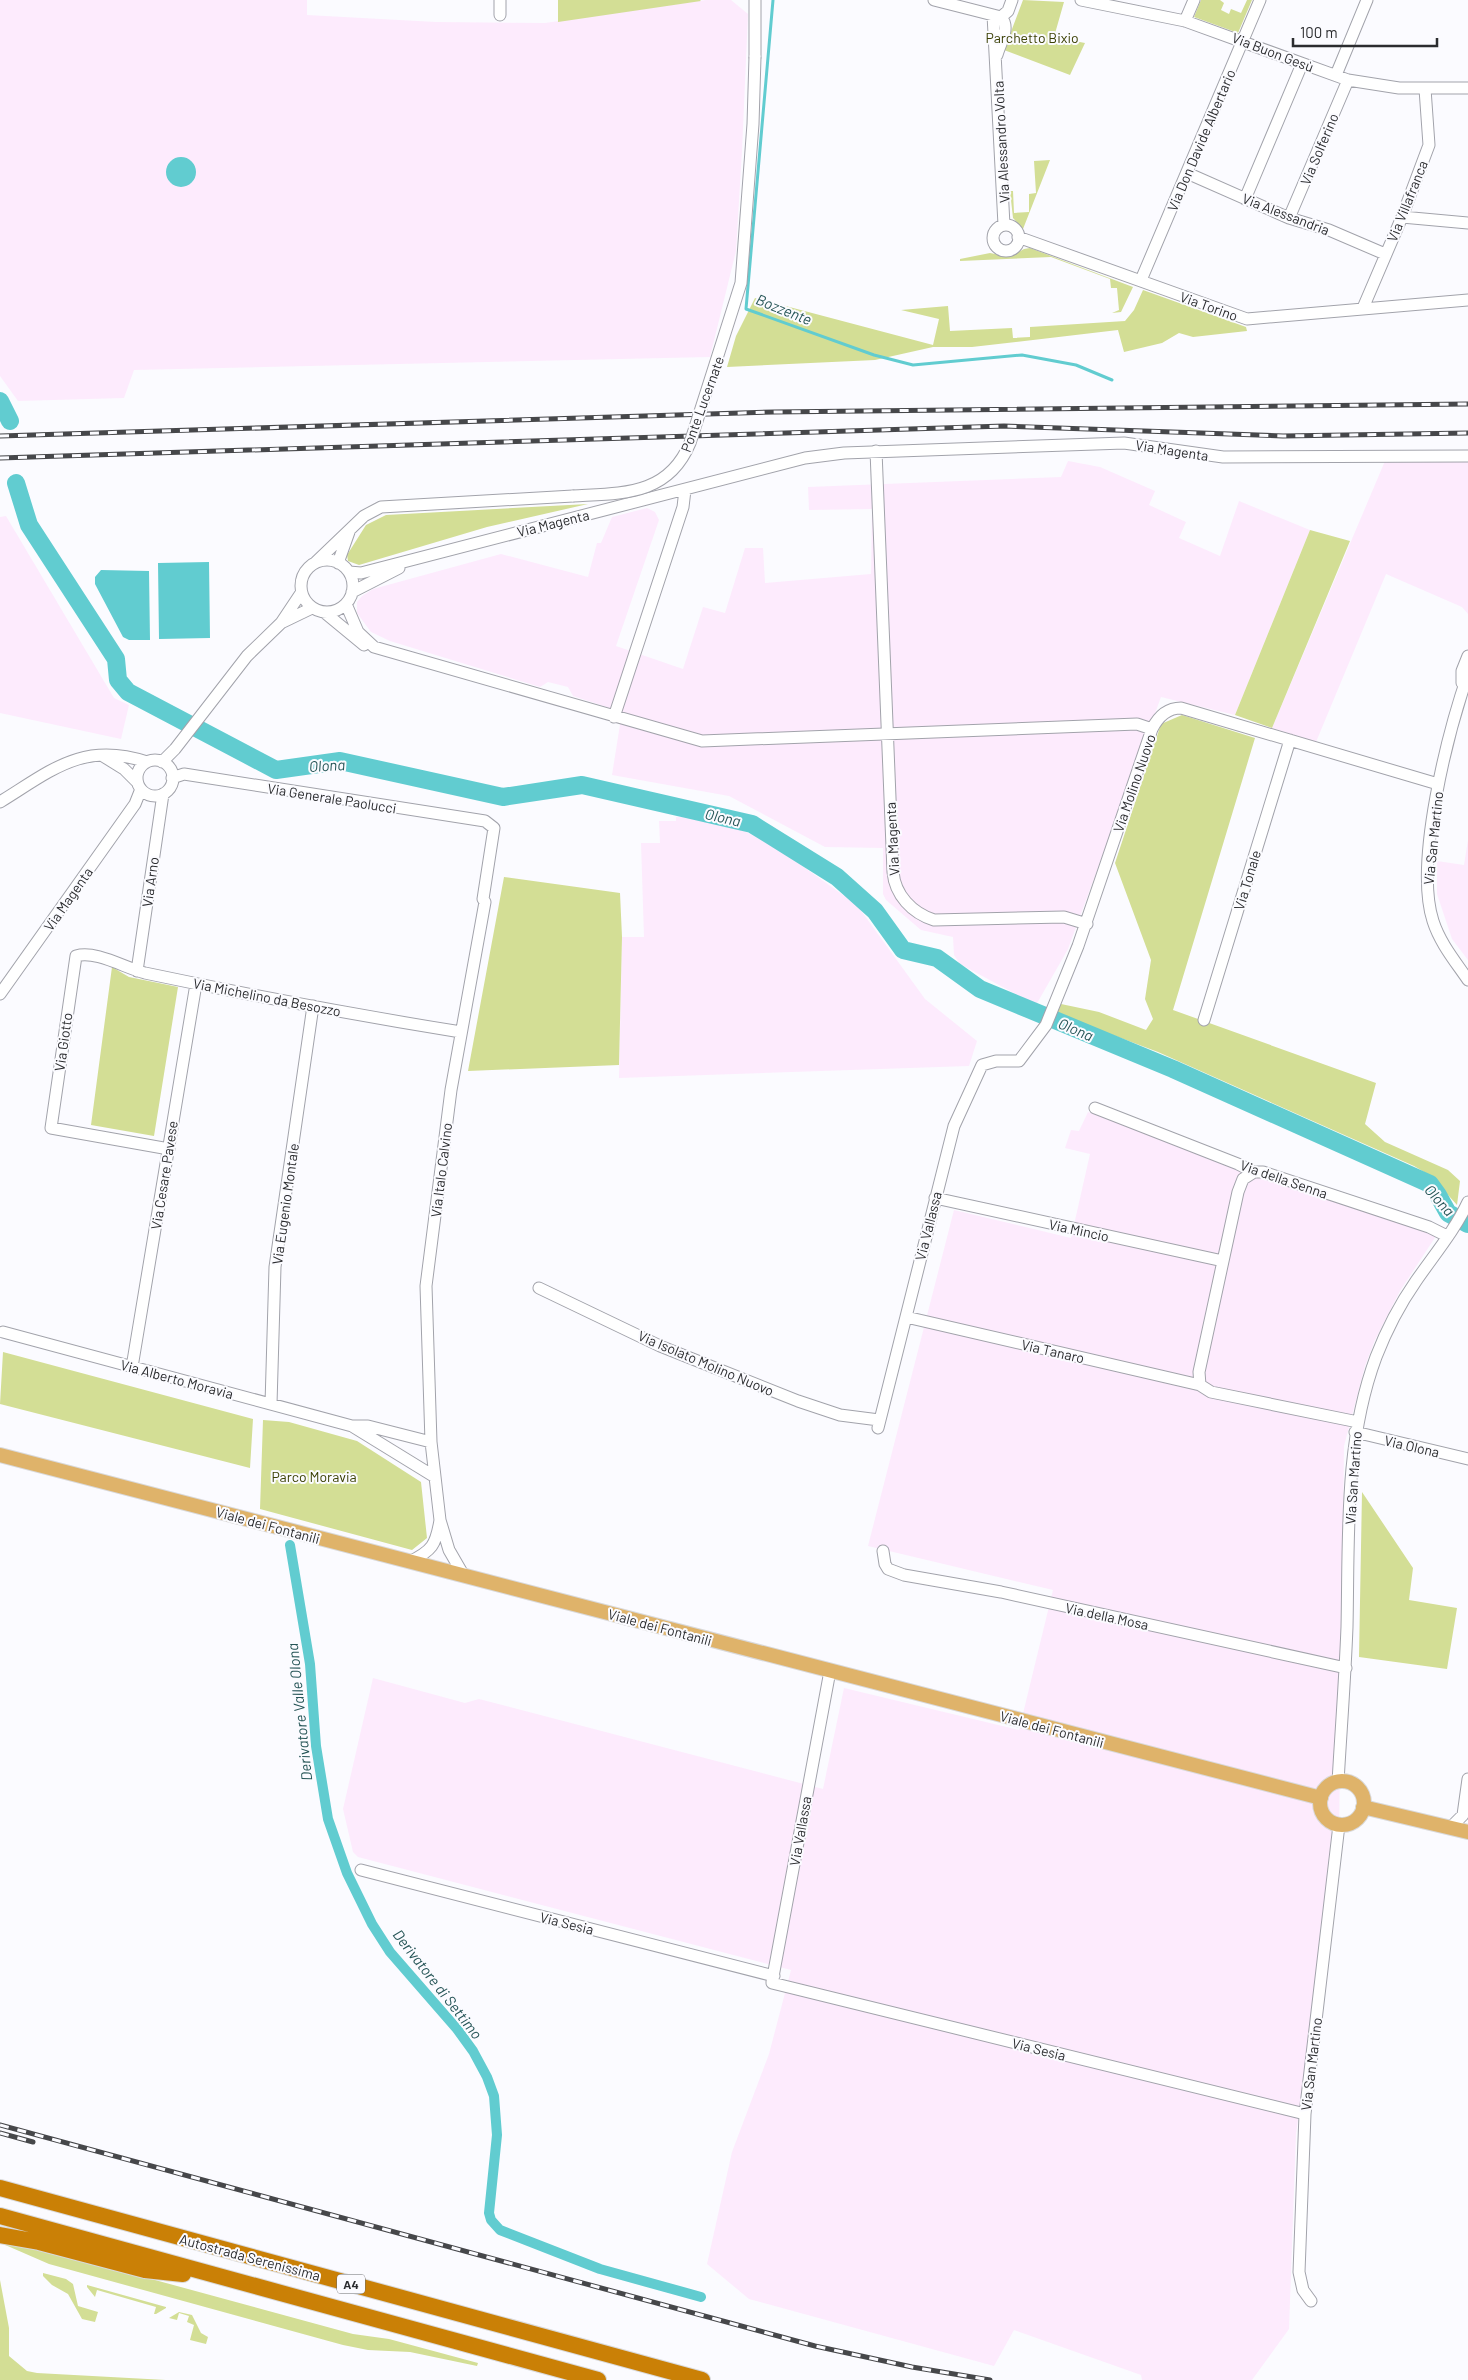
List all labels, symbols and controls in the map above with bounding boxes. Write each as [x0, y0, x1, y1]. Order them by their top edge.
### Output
scale bar [1293, 15, 1437, 47]
text: 100 m [1300, 23, 1338, 41]
park label: Parchetto Bixio [985, 29, 1079, 46]
street label: Via Buon Gesù [1230, 29, 1316, 75]
street label: Via Don Davide Albertario [1163, 66, 1239, 214]
street label: Via Alessandro Volta [989, 80, 1013, 204]
street label: Via Solferino [1296, 111, 1342, 187]
street label: Via Villafranca [1383, 158, 1431, 244]
street label: Via Alessandria [1240, 190, 1332, 238]
street label: Via Torino [1178, 288, 1240, 324]
water label: Bozzente [754, 290, 815, 328]
street label: Ponte Lucernate [677, 354, 727, 454]
street label: Via Magenta [1134, 436, 1210, 464]
street label: Via Magenta [515, 506, 591, 540]
street label: Via Molino Nuovo [1109, 732, 1159, 834]
water label: Olona [308, 755, 346, 775]
street label: Via Generale Paolucci [266, 779, 398, 817]
street label: Via San Martino [1420, 791, 1446, 885]
street label: Via Magenta [882, 802, 902, 876]
water label: Olona [703, 804, 743, 830]
street label: Via Tonale [1230, 848, 1264, 912]
street label: Via Arno [138, 856, 162, 908]
street label: Via Magenta [40, 864, 96, 934]
street label: Via Michelino da Besozzo [192, 974, 342, 1020]
street label: Via Giotto [50, 1012, 76, 1072]
water label: Olona [1056, 1014, 1096, 1044]
street label: Via Cesare Pavese [147, 1119, 181, 1231]
street label: Via Italo Calvino [427, 1122, 455, 1218]
street label: Via Eugenio Montale [268, 1142, 302, 1266]
street label: Via della Senna [1238, 1156, 1330, 1202]
water label: Olona [1421, 1181, 1459, 1219]
street label: Via Vallassa [911, 1190, 945, 1262]
street label: Via Mincio [1047, 1215, 1111, 1245]
street label: Via Isolato Molino Nuovo [635, 1327, 777, 1399]
street label: Via Tanaro [1020, 1336, 1086, 1366]
street label: Via Alberto Moravia [119, 1356, 235, 1402]
street label: Via San Martino [1341, 1431, 1365, 1525]
street label: Via Olona [1383, 1431, 1441, 1461]
park label: Parco Moravia [271, 1468, 357, 1485]
street label: Viale dei Fontanili [214, 1503, 322, 1547]
street label: Via della Mosa [1064, 1599, 1150, 1633]
street label: Viale dei Fontanili [606, 1605, 714, 1649]
water label: Derivatore Valle Olona [283, 1642, 315, 1782]
street label: Viale dei Fontanili [998, 1707, 1106, 1751]
street label: Via Vallassa [786, 1795, 814, 1867]
street label: Via Sesia [538, 1908, 596, 1938]
water label: Derivatore di Settimo [390, 1926, 486, 2042]
street label: Via San Martino [1297, 2017, 1325, 2111]
street label: Via Sesia [1010, 2034, 1068, 2064]
street label: Autostrada Serenissima [178, 2230, 322, 2284]
road number: A4 [337, 2274, 365, 2294]

